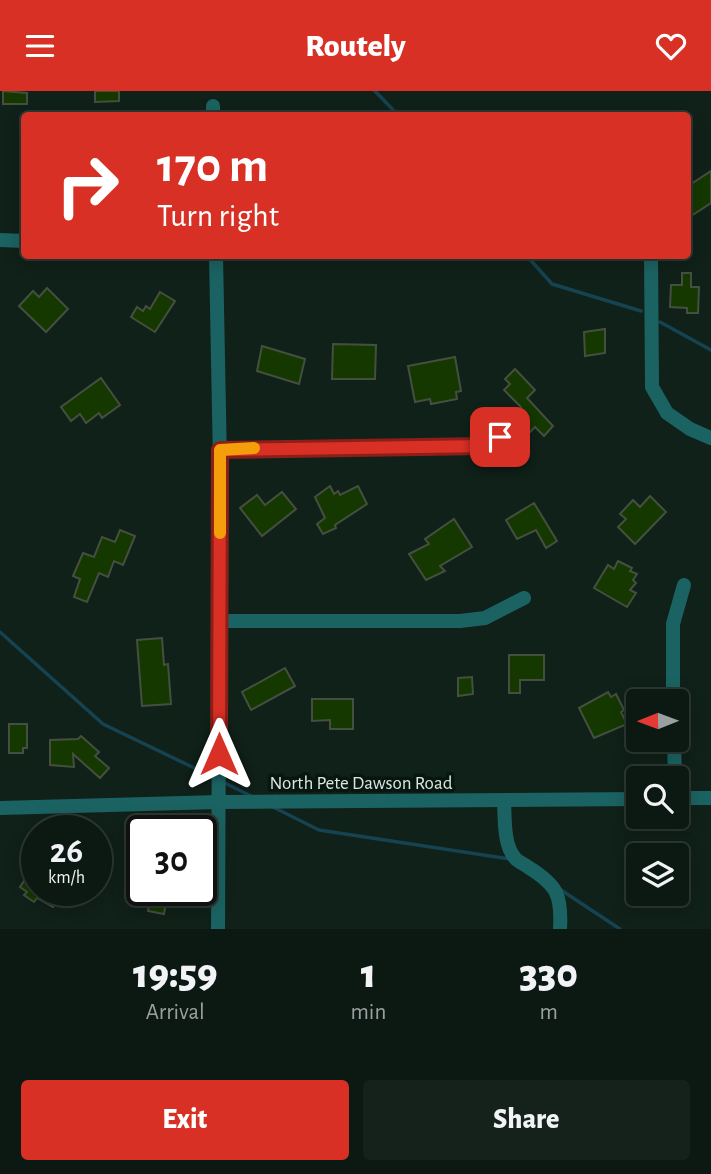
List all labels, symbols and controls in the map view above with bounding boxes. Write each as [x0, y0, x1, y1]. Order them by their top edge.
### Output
icon: menu [21, 27, 59, 65]
icon: heart [652, 27, 690, 65]
text: Routely [305, 30, 406, 62]
icon: right [42, 140, 133, 231]
text: 170 m [157, 142, 268, 191]
text: Turn right [157, 200, 279, 232]
pin [470, 407, 530, 467]
icon: arrive [481, 418, 519, 456]
north arrow [626, 689, 690, 753]
map controls [626, 689, 689, 906]
position arrow [182, 717, 256, 791]
button: search [626, 766, 689, 829]
street label: North Pete Dawson Road [270, 774, 453, 793]
speed limit sign: 30 [126, 815, 217, 906]
text: 26 [50, 834, 83, 869]
button: layers [626, 843, 689, 906]
text: km/h [48, 869, 85, 887]
text: 19:59 [133, 953, 217, 995]
text: 1 [361, 953, 376, 995]
text: 330 [519, 953, 578, 995]
text: Arrival [146, 1001, 205, 1024]
text: min [350, 1001, 386, 1024]
text: m [539, 1001, 558, 1024]
button: Exit [21, 1080, 349, 1160]
button: Share [363, 1080, 690, 1160]

